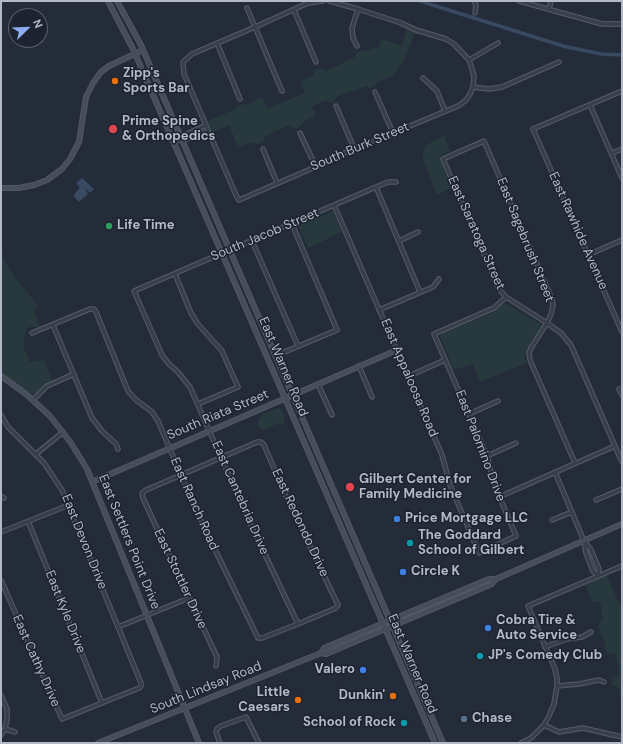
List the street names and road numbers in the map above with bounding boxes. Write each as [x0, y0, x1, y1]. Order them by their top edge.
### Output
street label: South Burk Street [308, 119, 412, 175]
street label: East Rawhide Avenue [545, 170, 611, 292]
street label: East Saratoga Street [444, 174, 508, 292]
street label: East Sagebrush Street [493, 175, 557, 305]
street label: South Jacob Street [209, 205, 321, 265]
street label: East Warner Road [255, 315, 311, 419]
street label: East Appaloosa Road [377, 317, 441, 439]
street label: South Riata Street [165, 387, 271, 443]
street label: East Palomino Drive [452, 388, 508, 504]
street label: East Cantebria Drive [208, 439, 272, 557]
street label: East Ranch Road [167, 455, 221, 553]
street label: East Redondo Drive [268, 467, 332, 579]
street label: East Settlers Point Drive [95, 472, 163, 612]
street label: East Devon Drive [58, 492, 110, 592]
street label: East Stottler Drive [150, 526, 210, 632]
street label: East Kyle Drive [41, 568, 89, 656]
street label: East Cathy Drive [9, 612, 63, 710]
street label: East Warner Road [384, 612, 440, 716]
street label: South Lindsay Road [148, 659, 264, 717]

